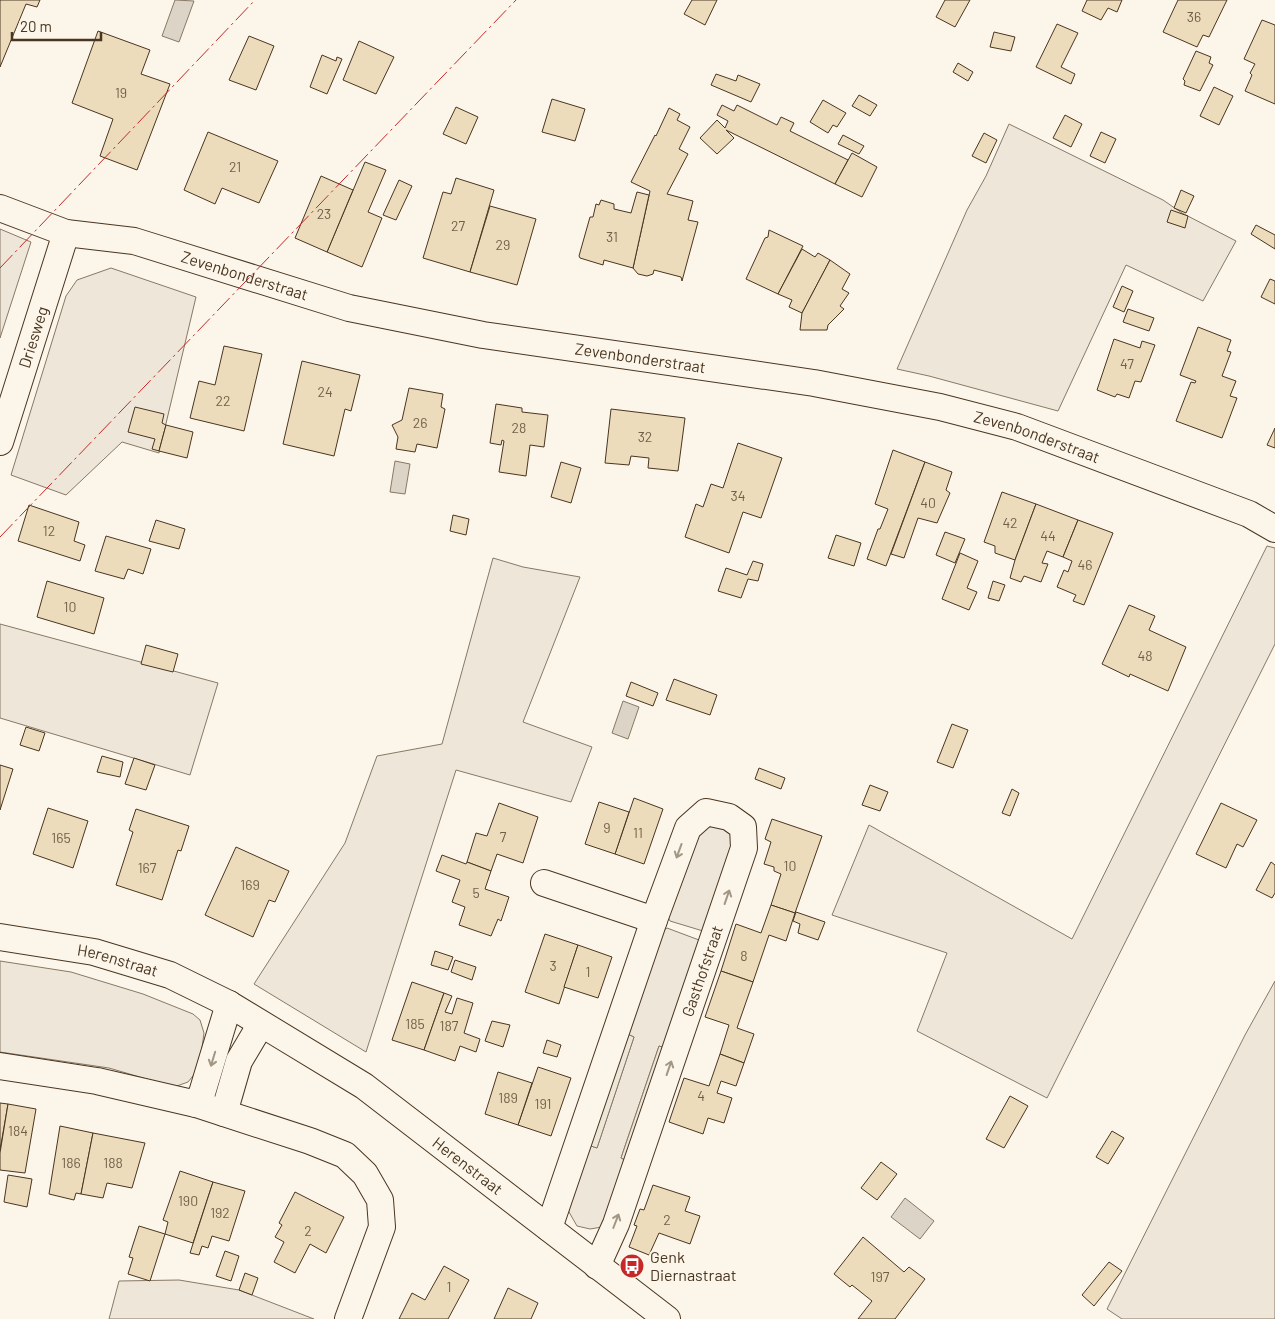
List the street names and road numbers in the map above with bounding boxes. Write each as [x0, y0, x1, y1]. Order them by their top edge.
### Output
street label: Zevenbonderstraat [179, 246, 311, 304]
street label: Driesweg [14, 304, 51, 370]
street label: Zevenbonderstraat [574, 338, 707, 376]
street label: Zevenbonderstraat [972, 406, 1103, 466]
street label: Gasthofstraat [677, 923, 726, 1019]
street label: Herenstraat [76, 939, 161, 980]
street label: Herenstraat [429, 1132, 507, 1198]

